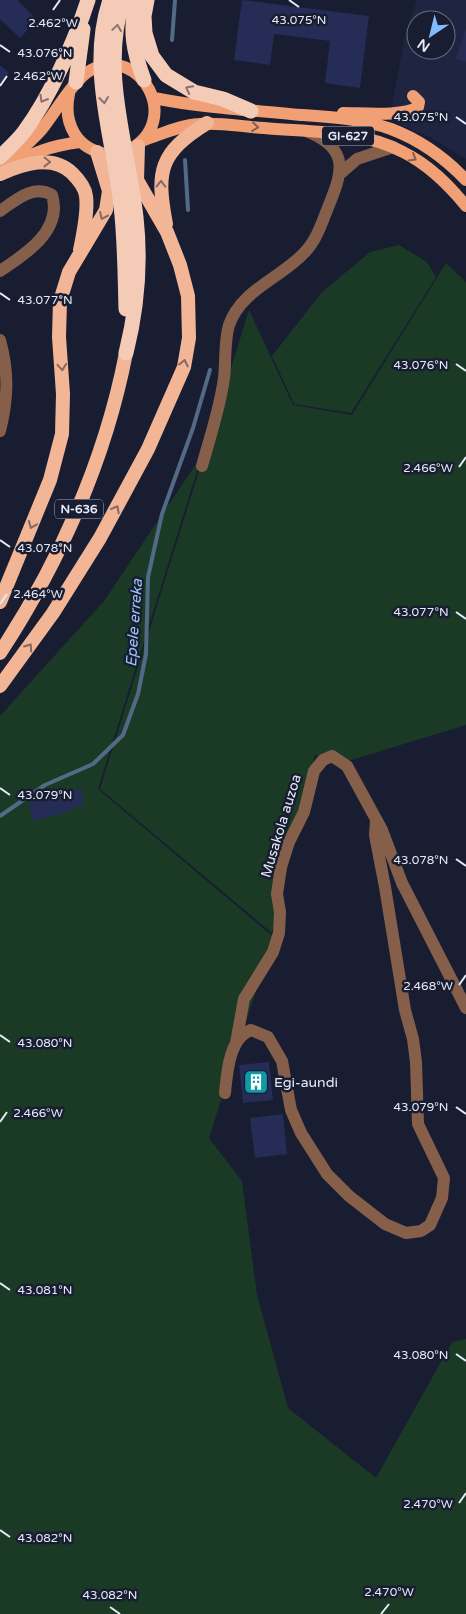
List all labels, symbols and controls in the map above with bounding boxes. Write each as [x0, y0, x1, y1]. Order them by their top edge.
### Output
north arrow [406, 10, 456, 60]
text: 43.075°N [272, 13, 326, 27]
text: 2.462°W [28, 16, 78, 30]
one-way arrow [111, 24, 121, 32]
text: N [414, 35, 433, 55]
text: 43.076°N [18, 46, 72, 60]
text: 2.462°W [13, 69, 63, 83]
one-way arrow [185, 85, 194, 95]
one-way arrow [40, 94, 50, 103]
one-way arrow [98, 96, 109, 104]
text: 43.075°N [394, 110, 448, 124]
one-way arrow [251, 121, 259, 132]
road number: GI-627 [322, 126, 374, 146]
one-way arrow [408, 151, 417, 161]
one-way arrow [43, 157, 51, 167]
one-way arrow [156, 180, 166, 188]
one-way arrow [98, 211, 109, 220]
text: 43.077°N [17, 293, 73, 307]
one-way arrow [179, 358, 189, 367]
text: 43.076°N [394, 358, 448, 372]
one-way arrow [56, 364, 67, 372]
text: 2.466°W [403, 461, 453, 475]
road number: N-636 [55, 499, 103, 518]
one-way arrow [110, 506, 120, 515]
one-way arrow [28, 520, 38, 529]
text: 43.078°N [18, 541, 72, 555]
water label: Epele erreka [122, 578, 146, 668]
text: 2.464°W [13, 587, 63, 601]
text: 43.077°N [393, 605, 449, 619]
one-way arrow [23, 643, 32, 653]
street label: Musakola auzoa [257, 772, 305, 880]
text: 43.079°N [18, 788, 72, 802]
text: 43.078°N [394, 853, 448, 867]
text: 2.468°W [403, 979, 453, 993]
text: 43.080°N [18, 1036, 72, 1050]
building icon: Egi-aundi [243, 1069, 269, 1095]
place label: Egi-aundi [274, 1074, 338, 1091]
text: 43.079°N [394, 1100, 448, 1114]
text: 2.466°W [13, 1106, 63, 1120]
text: 43.081°N [18, 1283, 72, 1297]
text: 43.080°N [394, 1348, 448, 1362]
text: 2.470°W [403, 1497, 453, 1511]
text: 43.082°N [18, 1531, 72, 1545]
text: 2.470°W [364, 1585, 414, 1599]
text: 43.082°N [83, 1588, 137, 1602]

